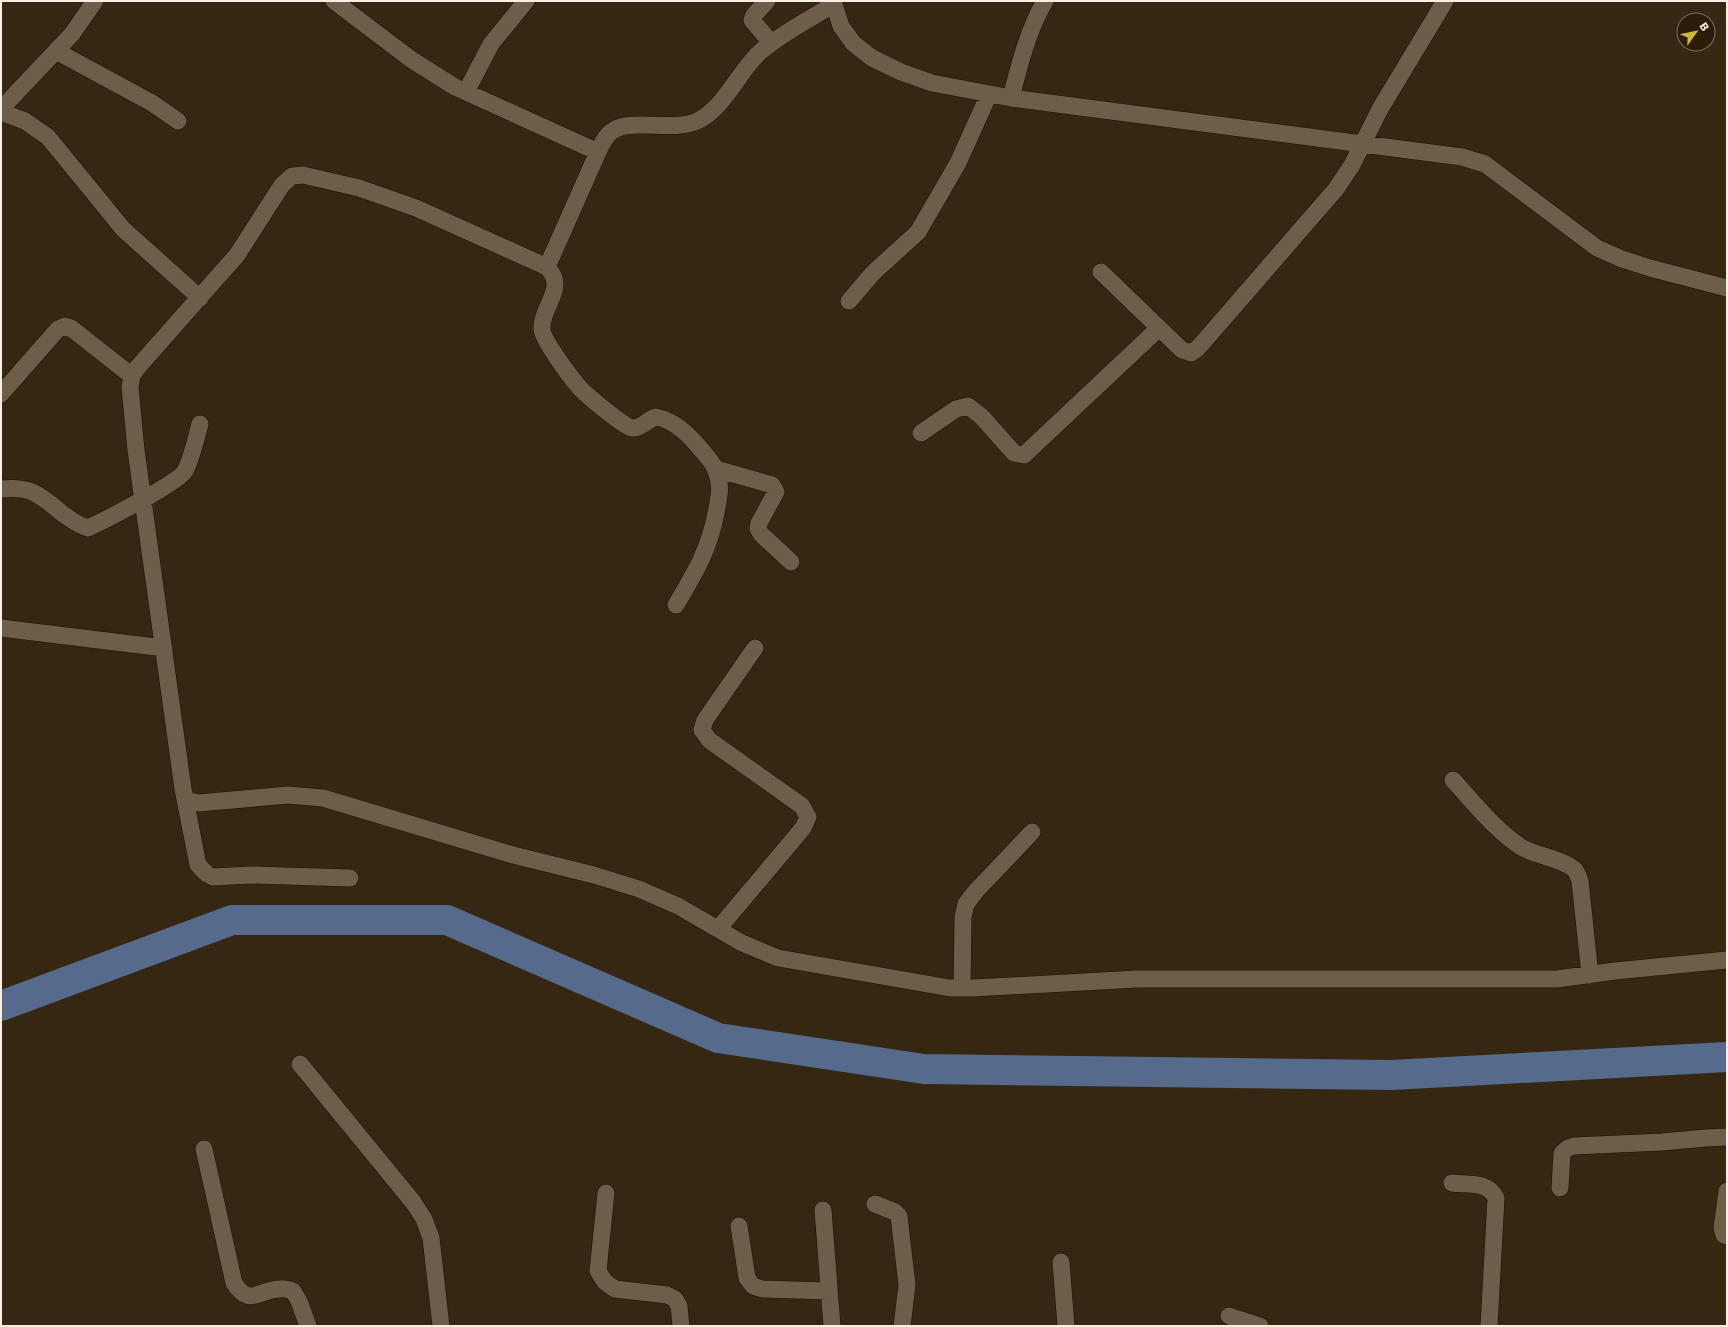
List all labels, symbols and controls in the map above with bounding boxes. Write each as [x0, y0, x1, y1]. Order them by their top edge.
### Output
north arrow [1676, 12, 1716, 52]
text: B [1697, 20, 1712, 33]

